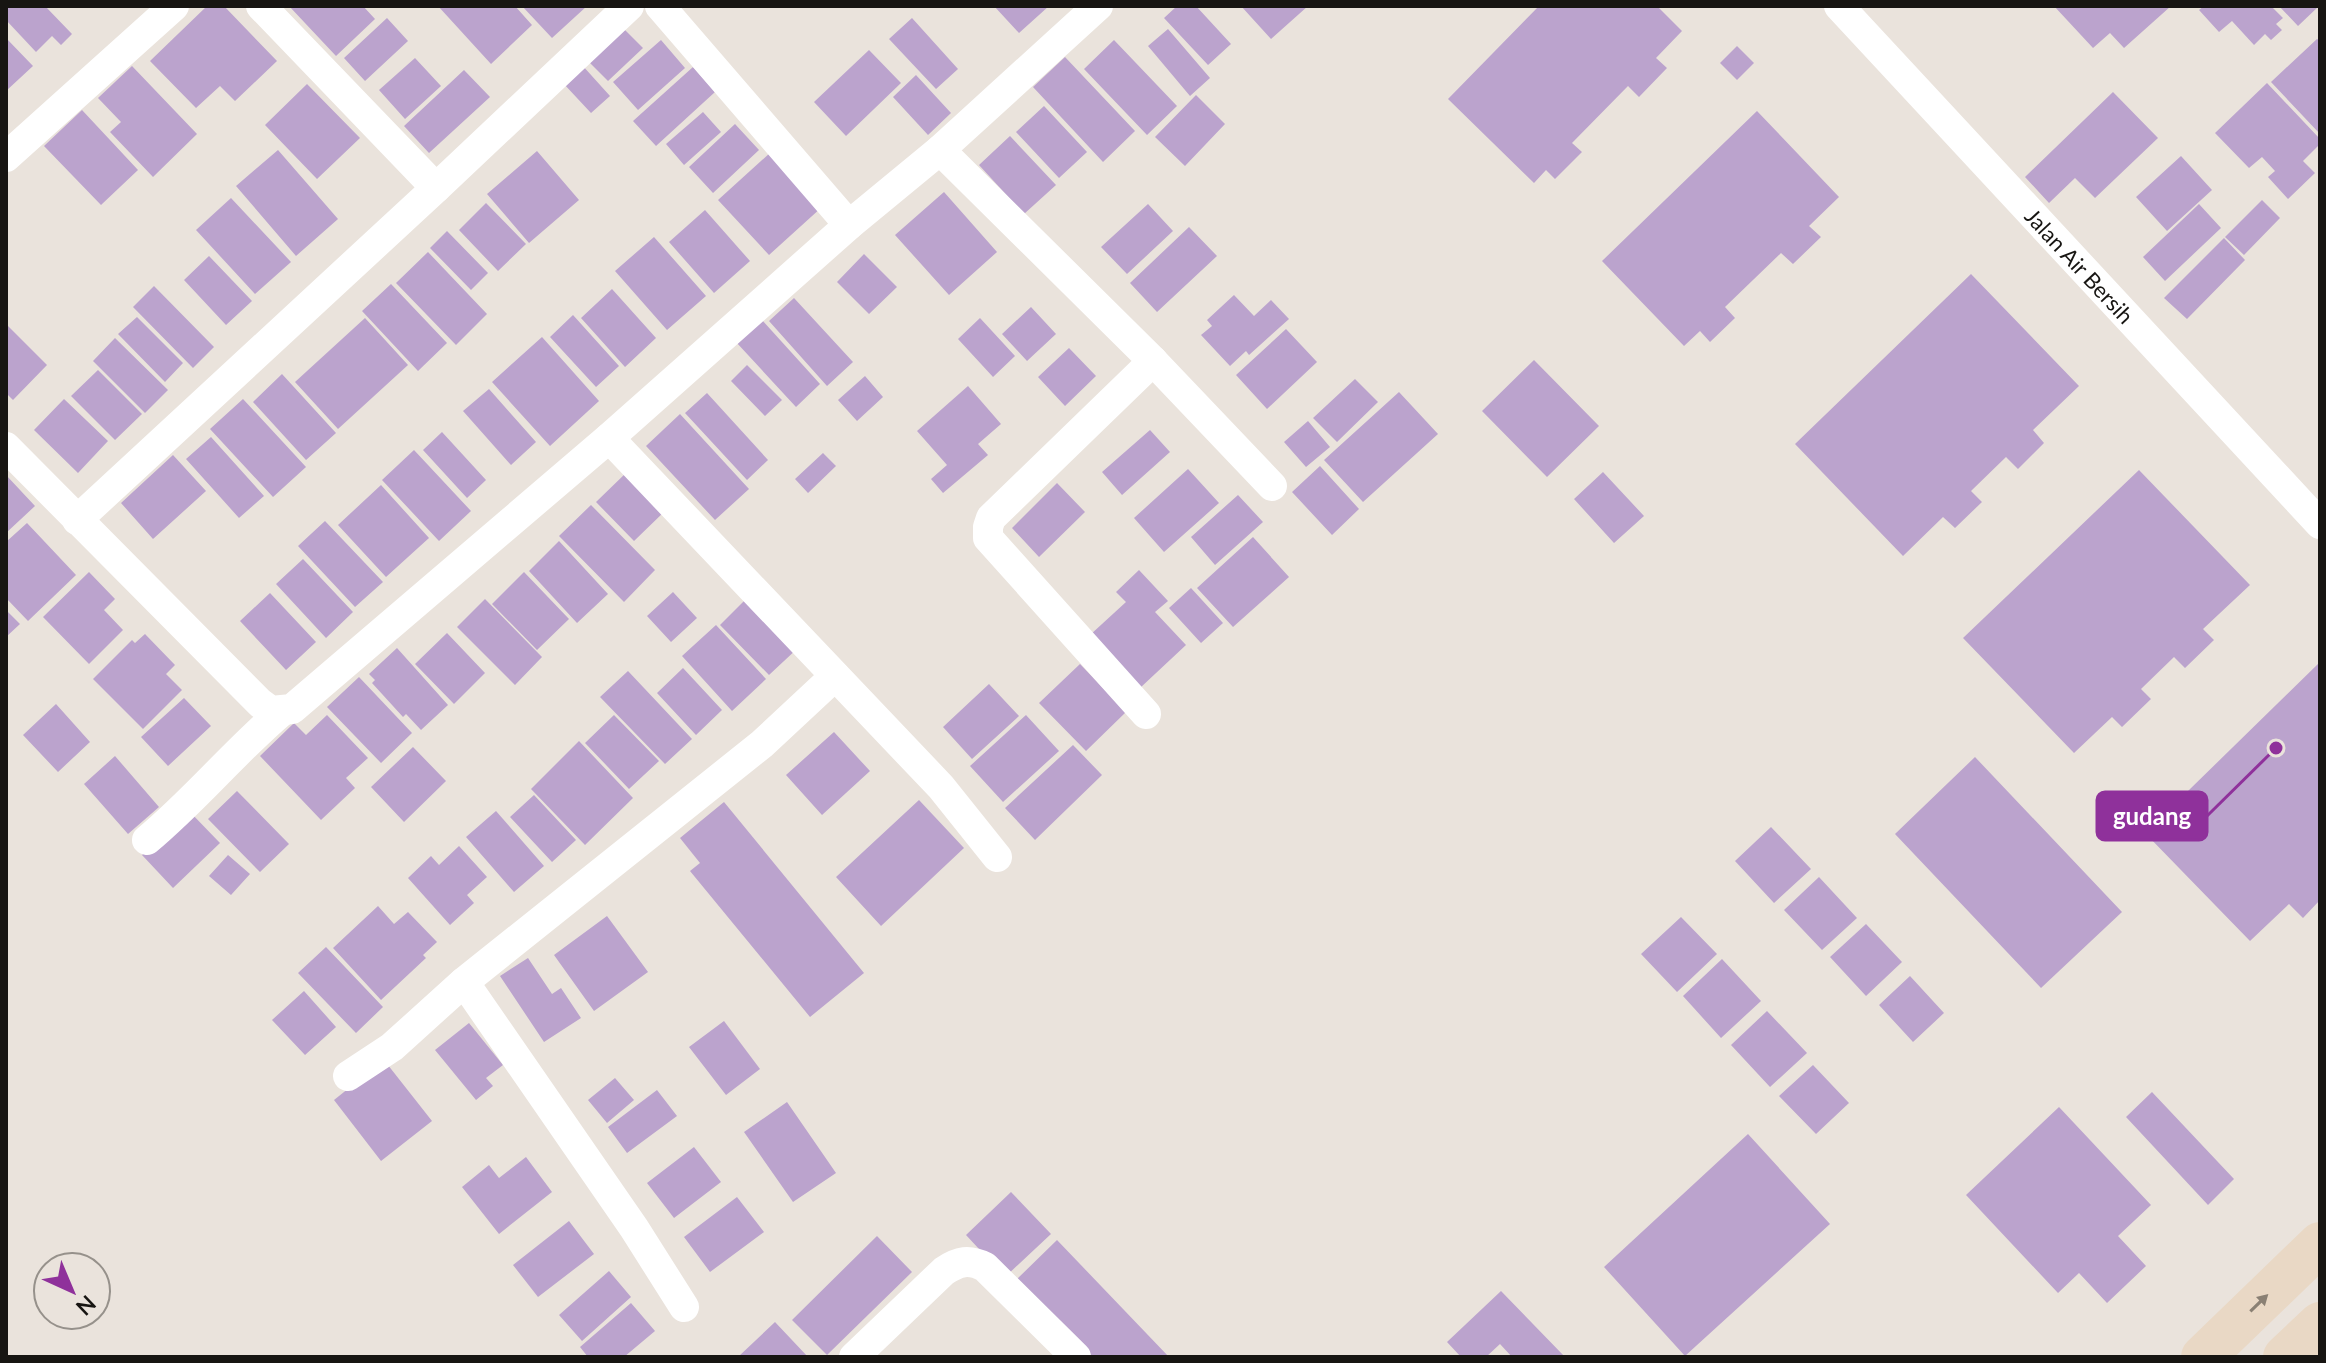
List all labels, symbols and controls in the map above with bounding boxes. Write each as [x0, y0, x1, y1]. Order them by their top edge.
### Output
street label: Jalan Air Bersih [2020, 202, 2140, 329]
callout: gudang [2097, 792, 2207, 840]
text: gudang [2113, 801, 2191, 830]
north arrow [32, 1251, 112, 1331]
text: N [71, 1290, 102, 1321]
one-way arrow [2249, 1294, 2268, 1313]

